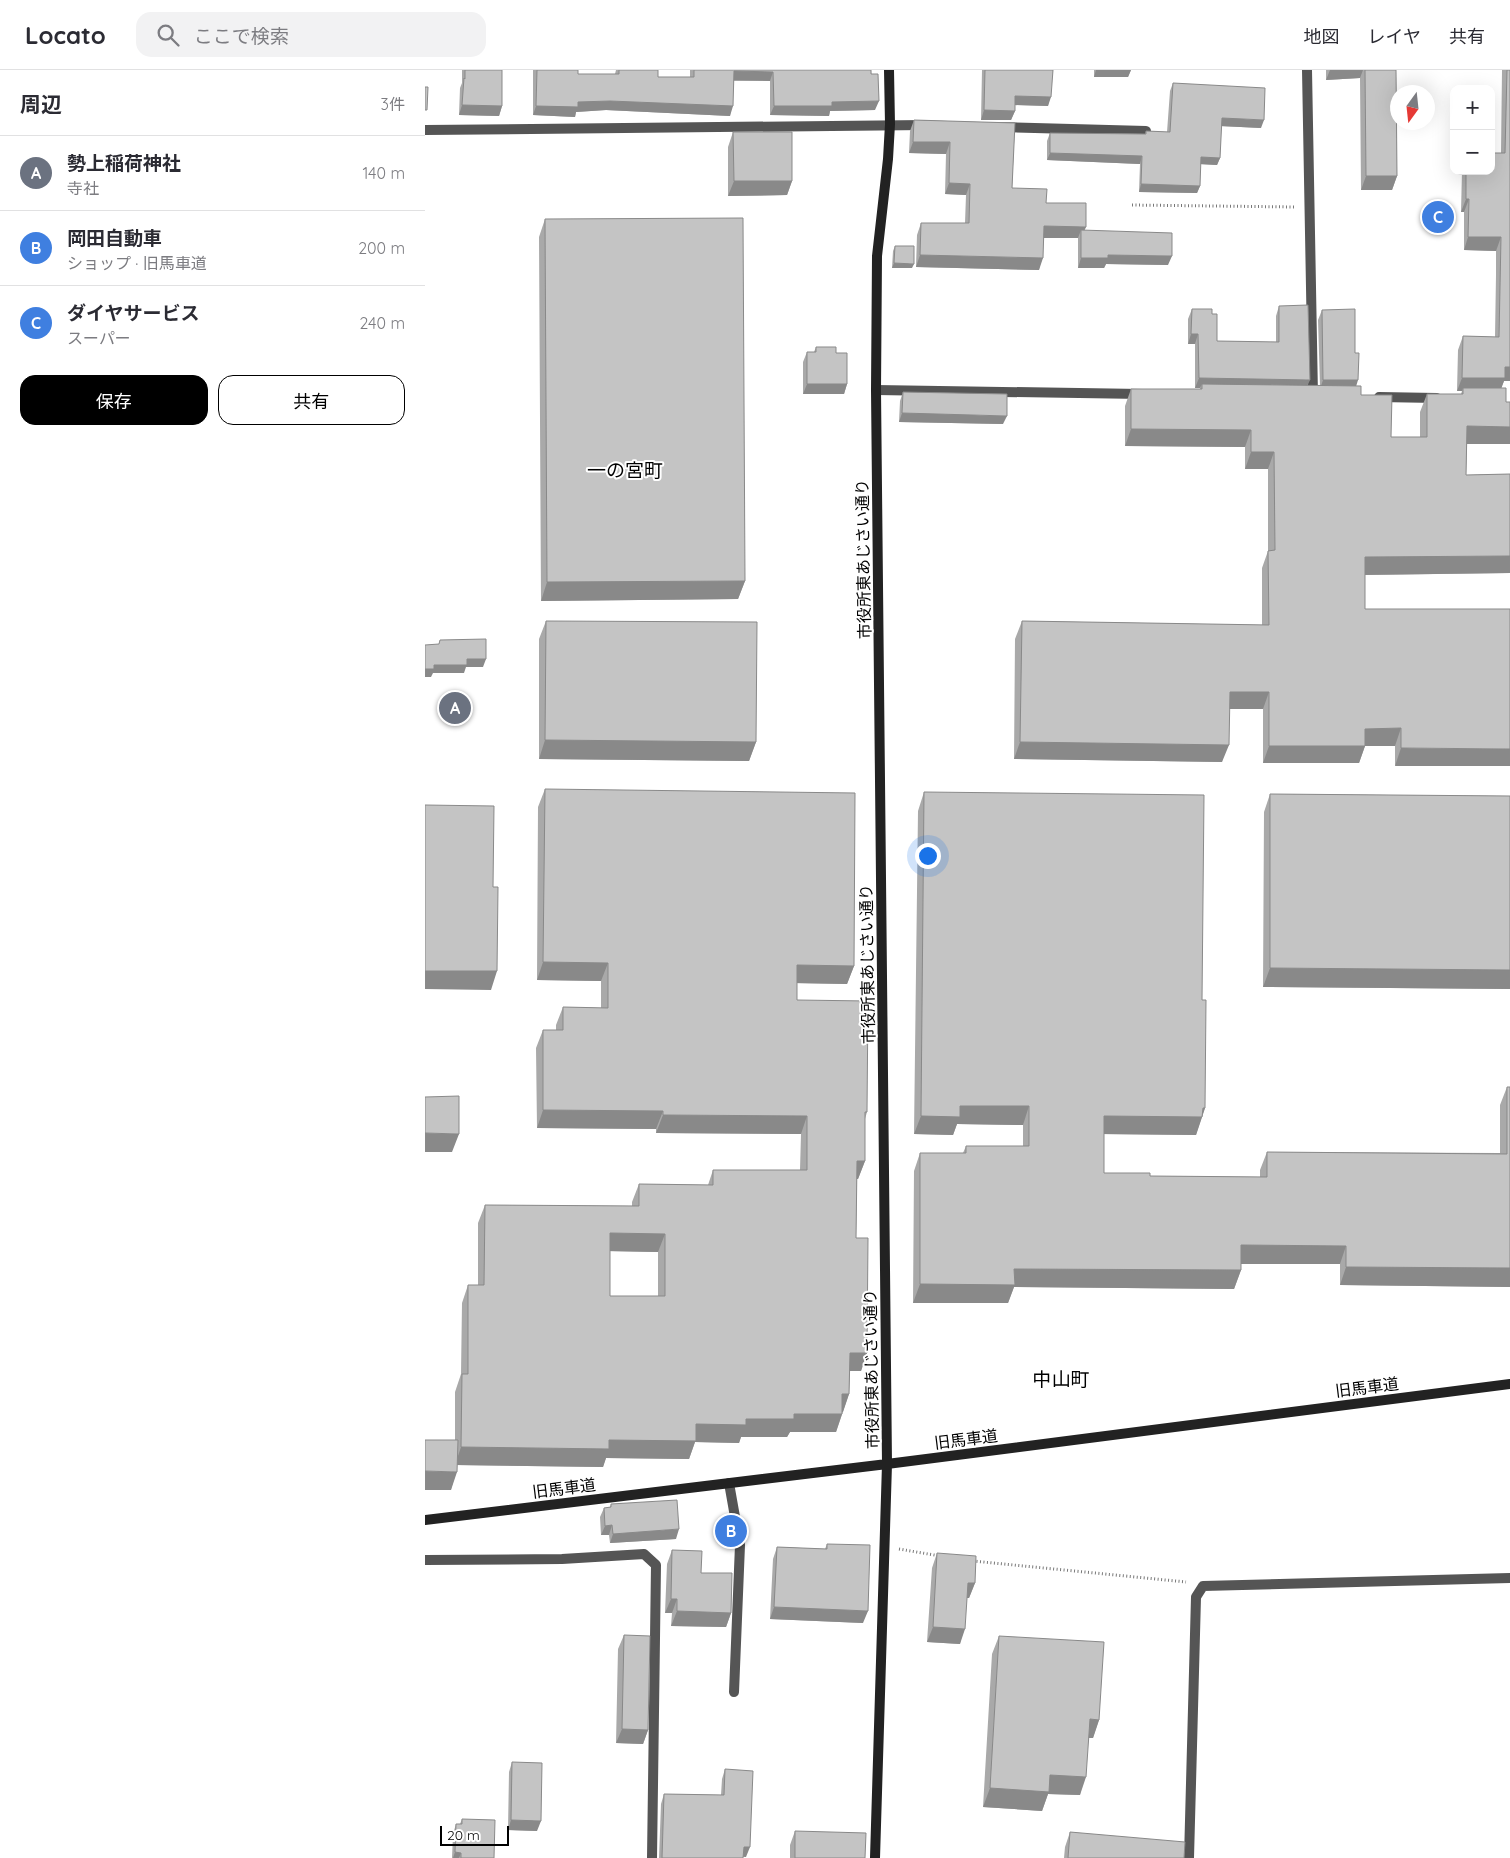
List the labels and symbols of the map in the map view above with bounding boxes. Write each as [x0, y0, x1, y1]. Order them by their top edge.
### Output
north arrow [1390, 85, 1435, 130]
pin: C [1422, 198, 1454, 236]
district label: 一の宮町 [587, 458, 663, 482]
street label: 市役所東あじさい通り [852, 479, 874, 639]
pin: A [439, 689, 471, 727]
your location [915, 843, 941, 869]
street label: 市役所東あじさい通り [856, 884, 878, 1044]
street label: 市役所東あじさい通り [860, 1289, 882, 1449]
district label: 中山町 [1032, 1367, 1090, 1391]
street label: 旧馬車道 [1334, 1373, 1400, 1401]
street label: 旧馬車道 [933, 1425, 999, 1453]
street label: 旧馬車道 [531, 1474, 597, 1502]
pin: B [715, 1512, 747, 1550]
scale bar [440, 1823, 509, 1846]

